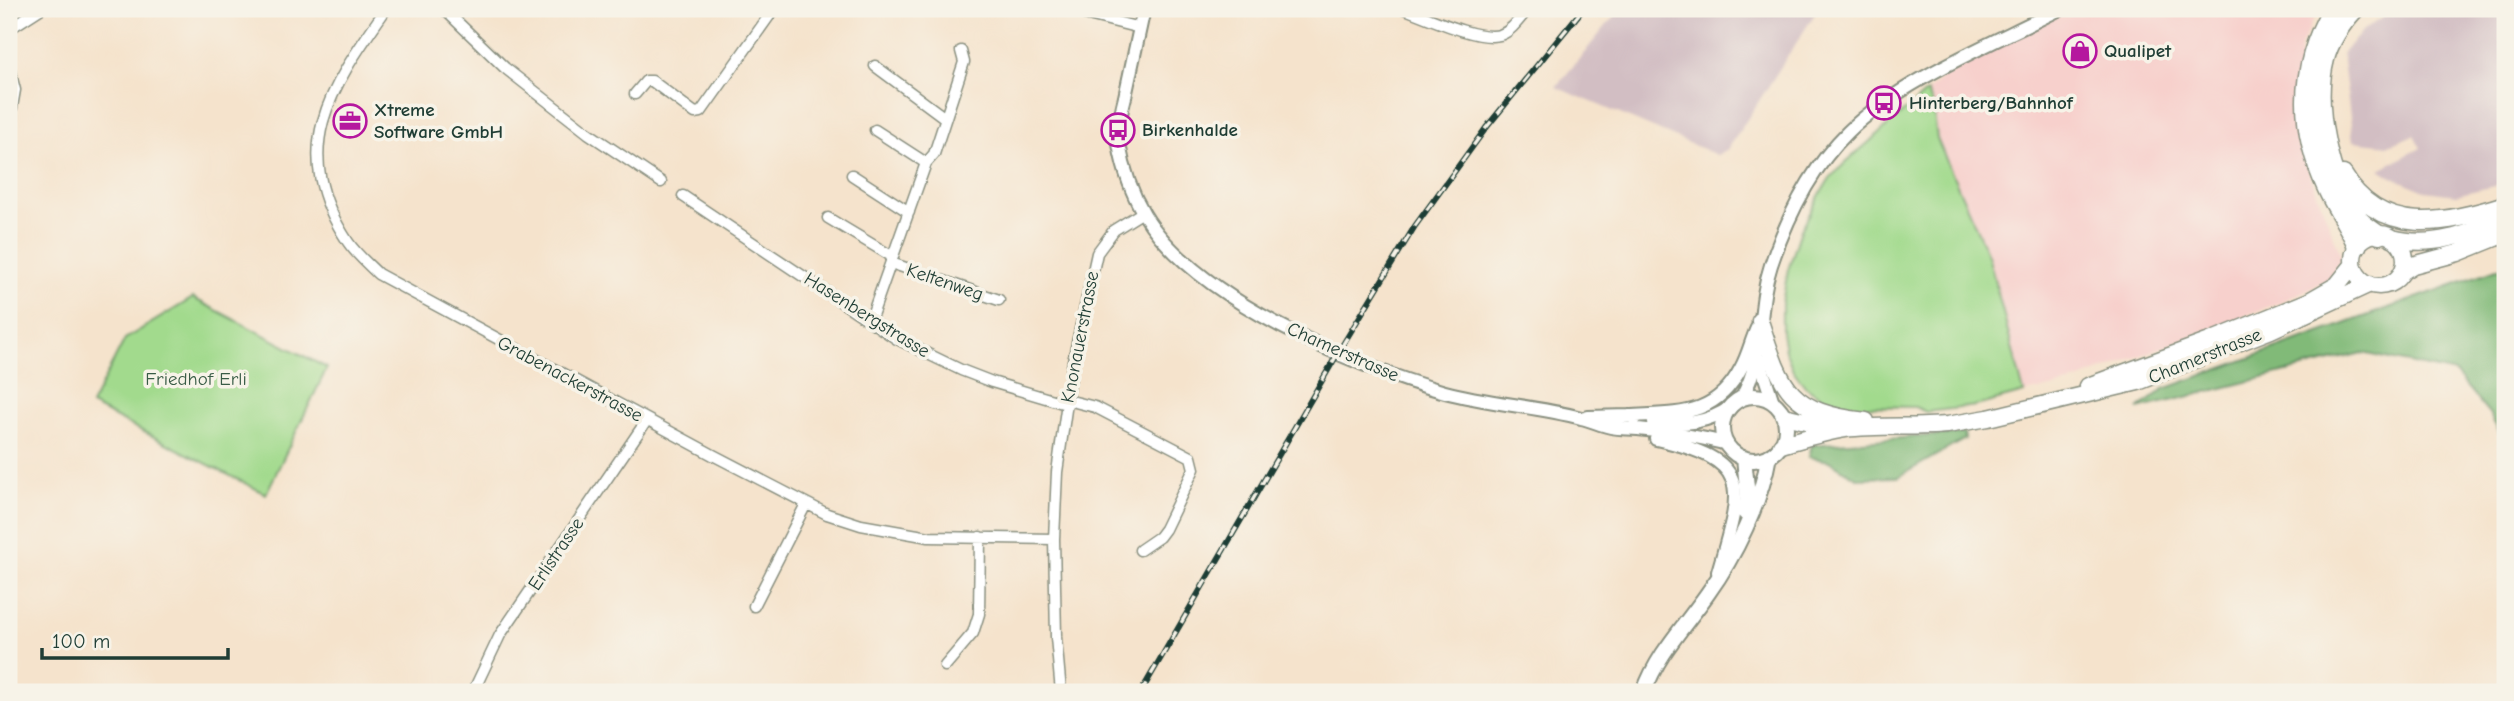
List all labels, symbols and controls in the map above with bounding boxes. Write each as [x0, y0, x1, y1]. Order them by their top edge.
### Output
shop icon: Qualipet [2061, 32, 2099, 70]
place label: Qualipet [2104, 40, 2172, 62]
bus stop icon: Hinterberg/Bahnhof [1865, 84, 1903, 122]
place label: Hinterberg/Bahnhof [1909, 92, 2074, 114]
place label: Xtreme Software GmbH [374, 99, 503, 143]
office icon: Xtreme Software GmbH [331, 102, 369, 140]
bus stop icon: Birkenhalde [1099, 111, 1137, 149]
place label: Birkenhalde [1142, 119, 1238, 141]
street label: Keltenweg [904, 259, 986, 305]
street label: Hasenbergstrasse [800, 268, 934, 362]
street label: Knonauerstrasse [1056, 269, 1104, 405]
street label: Chamerstrasse [1284, 318, 1402, 386]
street label: Chamerstrasse [2145, 323, 2265, 389]
street label: Grabenackerstrasse [494, 331, 646, 427]
park label: Friedhof Erli [145, 368, 247, 390]
street label: Erlistrasse [524, 513, 588, 595]
scale bar [42, 617, 228, 661]
text: 100 m [52, 629, 110, 653]

